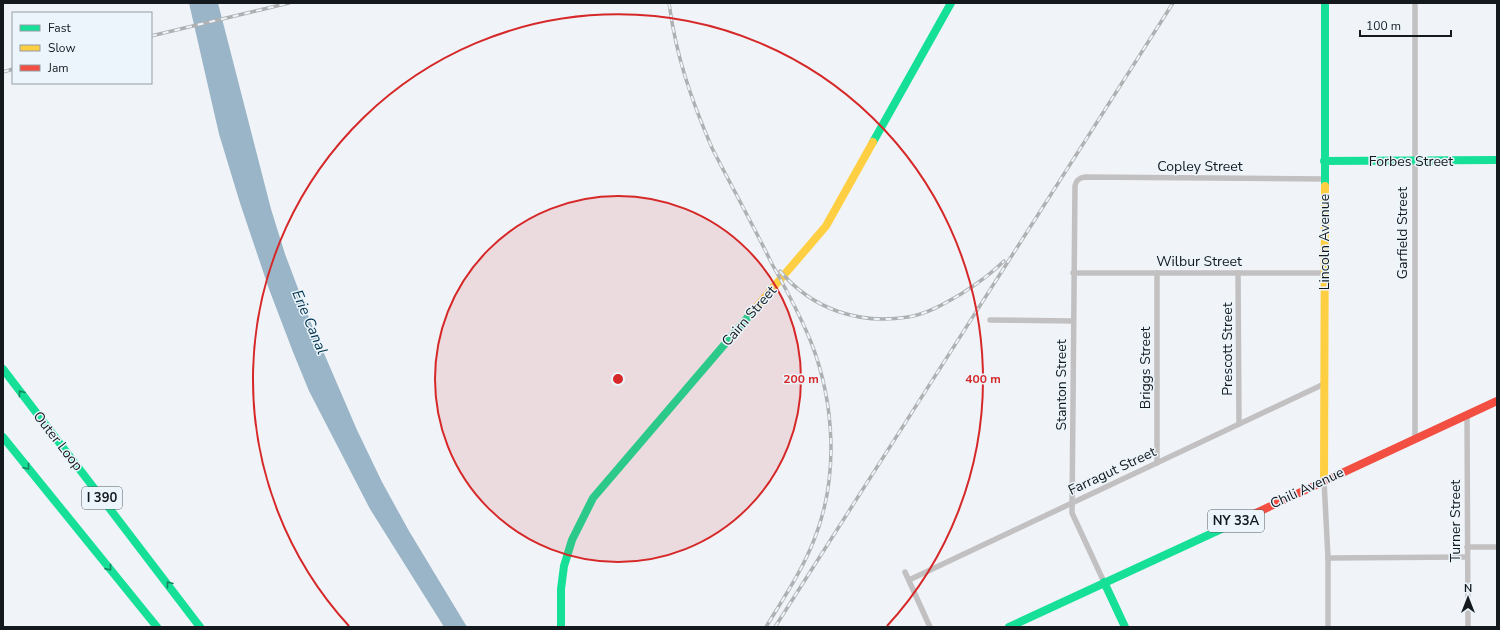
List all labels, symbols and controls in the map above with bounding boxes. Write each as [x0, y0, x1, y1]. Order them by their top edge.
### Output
legend [12, 12, 152, 84]
scale bar [1360, 12, 1451, 38]
text: 100 m [1366, 18, 1401, 34]
text: Fast [48, 20, 71, 36]
text: Slow [48, 40, 76, 56]
text: Jam [47, 60, 69, 76]
street label: Forbes Street [1369, 152, 1453, 171]
street label: Copley Street [1157, 157, 1243, 176]
street label: Garfield Street [1393, 187, 1412, 279]
street label: Lincoln Avenue [1315, 194, 1334, 290]
street label: Wilbur Street [1156, 252, 1242, 271]
street label: Cairn Street [717, 282, 781, 350]
water label: Erie Canal [287, 287, 333, 357]
street label: Prescott Street [1218, 302, 1237, 396]
street label: Briggs Street [1136, 327, 1155, 409]
street label: Stanton Street [1052, 339, 1071, 431]
text: 200 m [783, 371, 819, 387]
text: 400 m [965, 371, 1001, 387]
centre of rings [611, 372, 625, 386]
one-way arrow [19, 390, 26, 397]
street label: Outer Loop [29, 407, 87, 475]
street label: Farragut Street [1065, 442, 1159, 500]
one-way arrow [23, 463, 30, 470]
street label: Chili Avenue [1267, 463, 1347, 513]
street label: Turner Street [1446, 480, 1465, 562]
road number: I 390 [82, 487, 122, 509]
road number: NY 33A [1208, 510, 1264, 532]
one-way arrow [105, 564, 112, 571]
north arrow [1448, 578, 1488, 618]
text: N [1464, 581, 1472, 596]
one-way arrow [166, 582, 173, 589]

